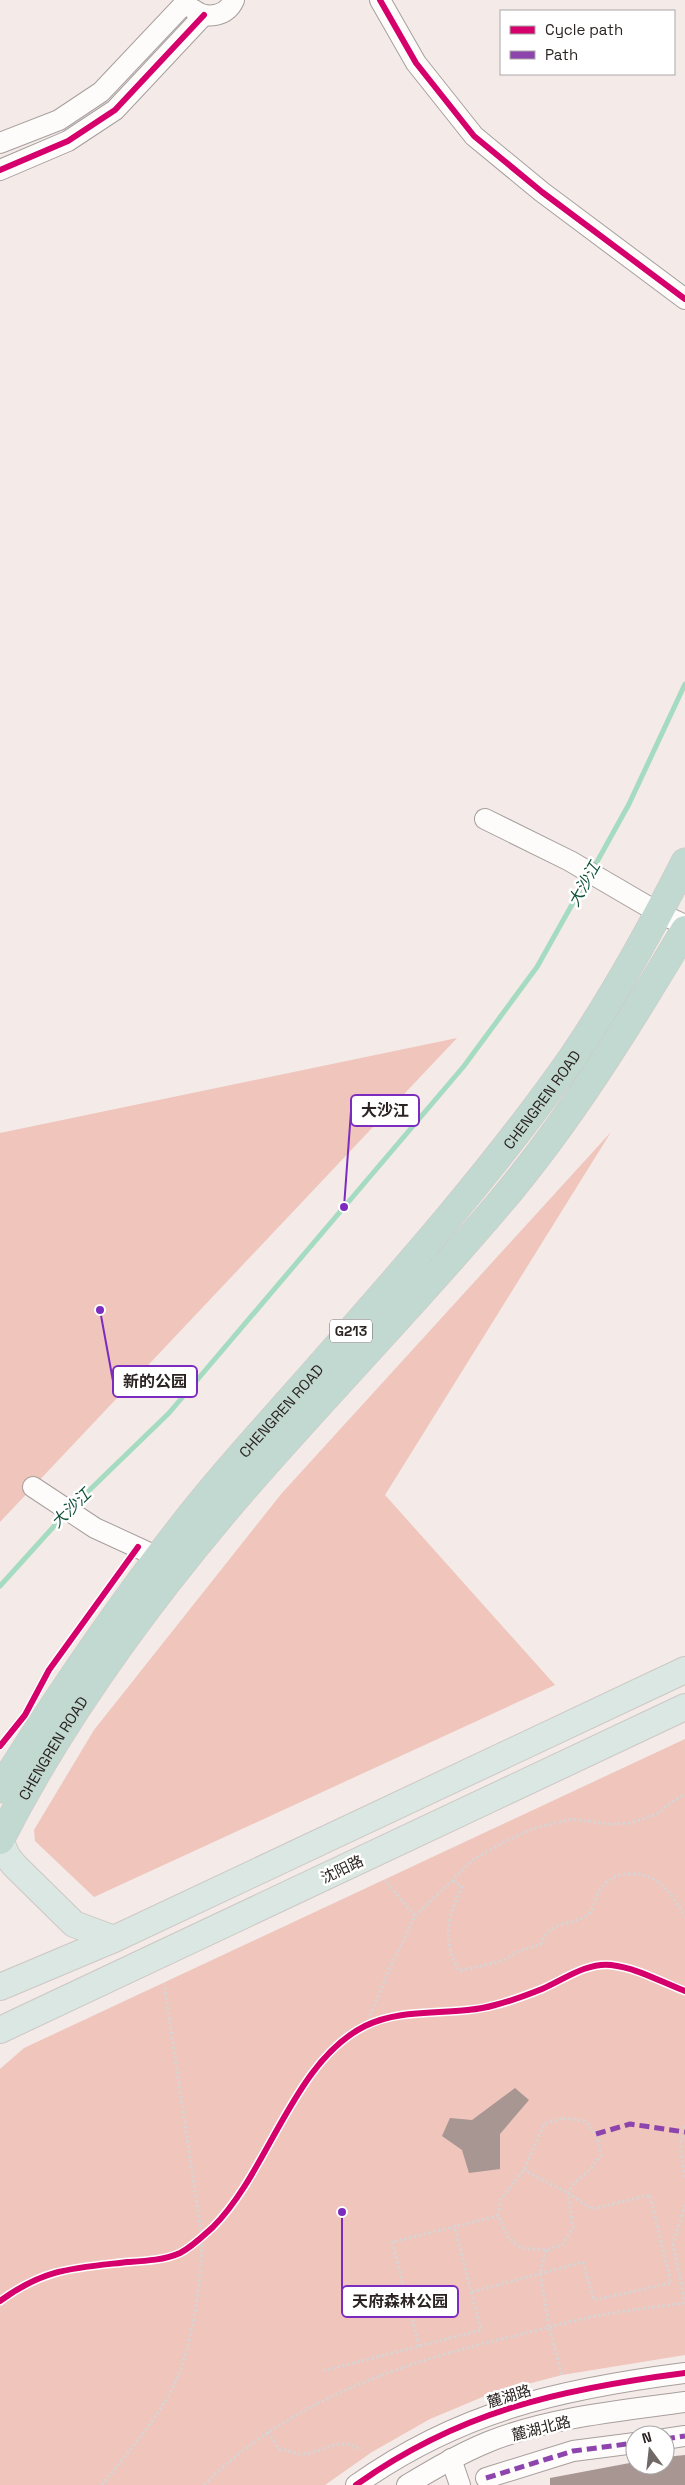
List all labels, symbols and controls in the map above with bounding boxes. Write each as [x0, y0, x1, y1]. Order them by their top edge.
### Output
legend [500, 10, 675, 75]
text: Cycle path [545, 20, 623, 39]
text: Path [545, 45, 578, 64]
water label: 大沙江 [563, 856, 606, 910]
street label: CHENGREN ROAD [498, 1046, 584, 1153]
callout: 大沙江 [351, 1095, 419, 1126]
text: 大沙江 [361, 1100, 409, 1121]
road number: G213 [330, 1320, 372, 1342]
street label: CHENGREN ROAD [234, 1360, 327, 1461]
callout: 新的公园 [113, 1366, 197, 1397]
text: 新的公园 [123, 1371, 187, 1392]
water label: 大沙江 [46, 1482, 97, 1532]
street label: CHENGREN ROAD [14, 1692, 91, 1803]
street label: 沈阳路 [318, 1851, 366, 1887]
callout: 天府森林公园 [342, 2286, 458, 2317]
text: 天府森林公园 [352, 2291, 448, 2312]
street label: 麓湖路 [485, 2380, 533, 2412]
street label: 麓湖北路 [510, 2412, 572, 2444]
north arrow [625, 2425, 675, 2475]
text: N [640, 2428, 654, 2447]

